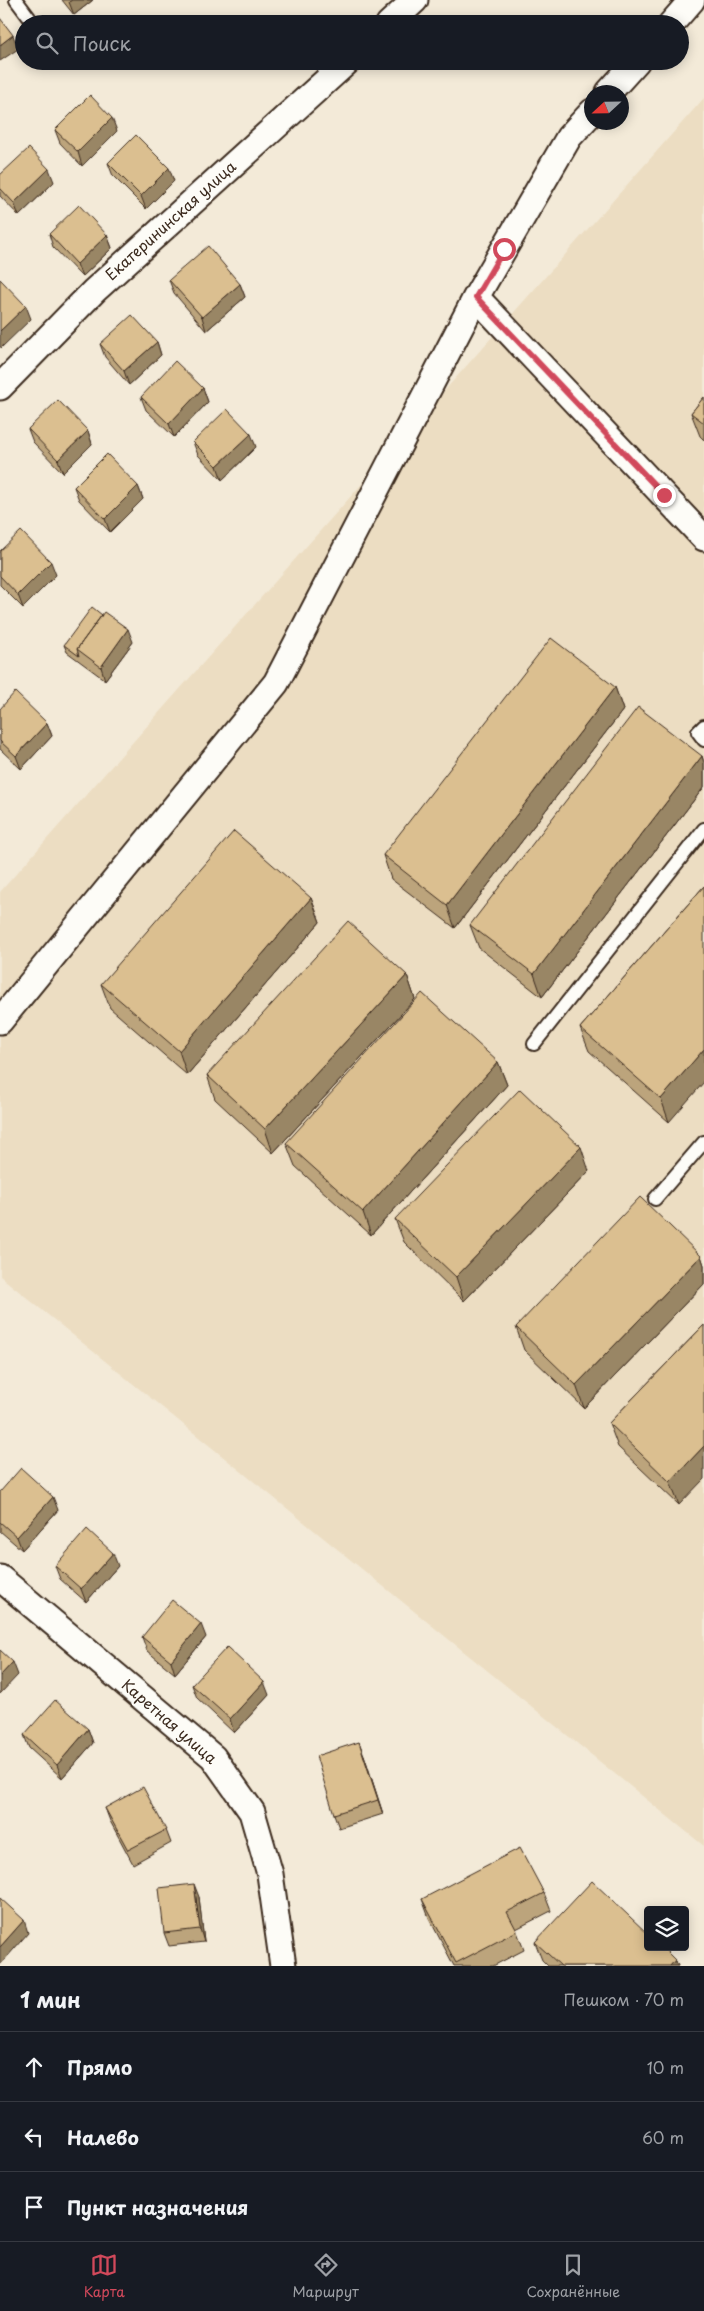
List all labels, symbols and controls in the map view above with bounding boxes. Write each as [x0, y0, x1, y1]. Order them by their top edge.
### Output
search box [15, 15, 689, 70]
icon: search [33, 29, 61, 57]
text: Поиск [73, 29, 131, 57]
north arrow [584, 85, 629, 130]
street label: Екатерининская улица [99, 154, 241, 285]
route start [493, 238, 516, 261]
route end [653, 484, 676, 507]
street label: Каретная улица [117, 1673, 223, 1769]
map controls [644, 1906, 689, 1951]
button: layers [644, 1906, 689, 1951]
text: 1 мин [20, 1983, 81, 2015]
text: Пешком · 70 m [564, 1987, 684, 2011]
icon: ahead [20, 2053, 48, 2081]
text: Прямо [67, 2053, 132, 2081]
text: 10 m [647, 2055, 684, 2079]
icon: left [20, 2123, 48, 2151]
text: Налево [67, 2123, 139, 2151]
text: 60 m [642, 2125, 684, 2149]
icon: arrive [20, 2193, 48, 2221]
text: Пункт назначения [67, 2193, 248, 2221]
tab: Карта [84, 2251, 125, 2302]
tab: Маршрут [293, 2251, 359, 2302]
tab: Сохранённые [527, 2251, 620, 2302]

